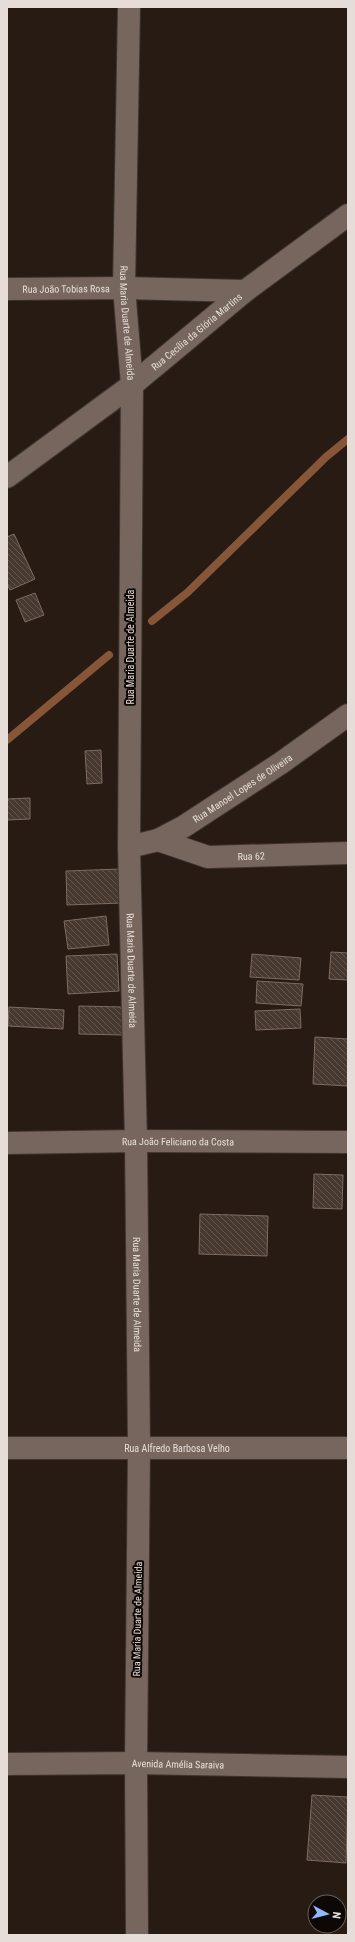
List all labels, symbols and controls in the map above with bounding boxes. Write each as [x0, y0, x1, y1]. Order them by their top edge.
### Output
street label: Rua Maria Duarte de Almeida [118, 265, 137, 381]
street label: Rua João Tobias Rosa [22, 283, 110, 295]
street label: Rua Cecília da Glória Martins [149, 291, 245, 373]
street label: Rua Maria Duarte de Almeida [125, 589, 136, 704]
street label: Rua Manoel Lopes de Oliveira [191, 752, 295, 825]
street label: Rua 62 [237, 850, 265, 862]
street label: Rua Maria Duarte de Almeida [125, 913, 138, 1028]
street label: Rua João Feliciano da Costa [122, 1136, 234, 1147]
street label: Rua Maria Duarte de Almeida [131, 1237, 143, 1352]
street label: Rua Alfredo Barbosa Velho [124, 1443, 230, 1454]
street label: Rua Maria Duarte de Almeida [131, 1561, 144, 1677]
street label: Avenida Amélia Saraiva [132, 1758, 224, 1771]
north arrow [307, 1894, 347, 1934]
text: N [330, 1911, 343, 1920]

